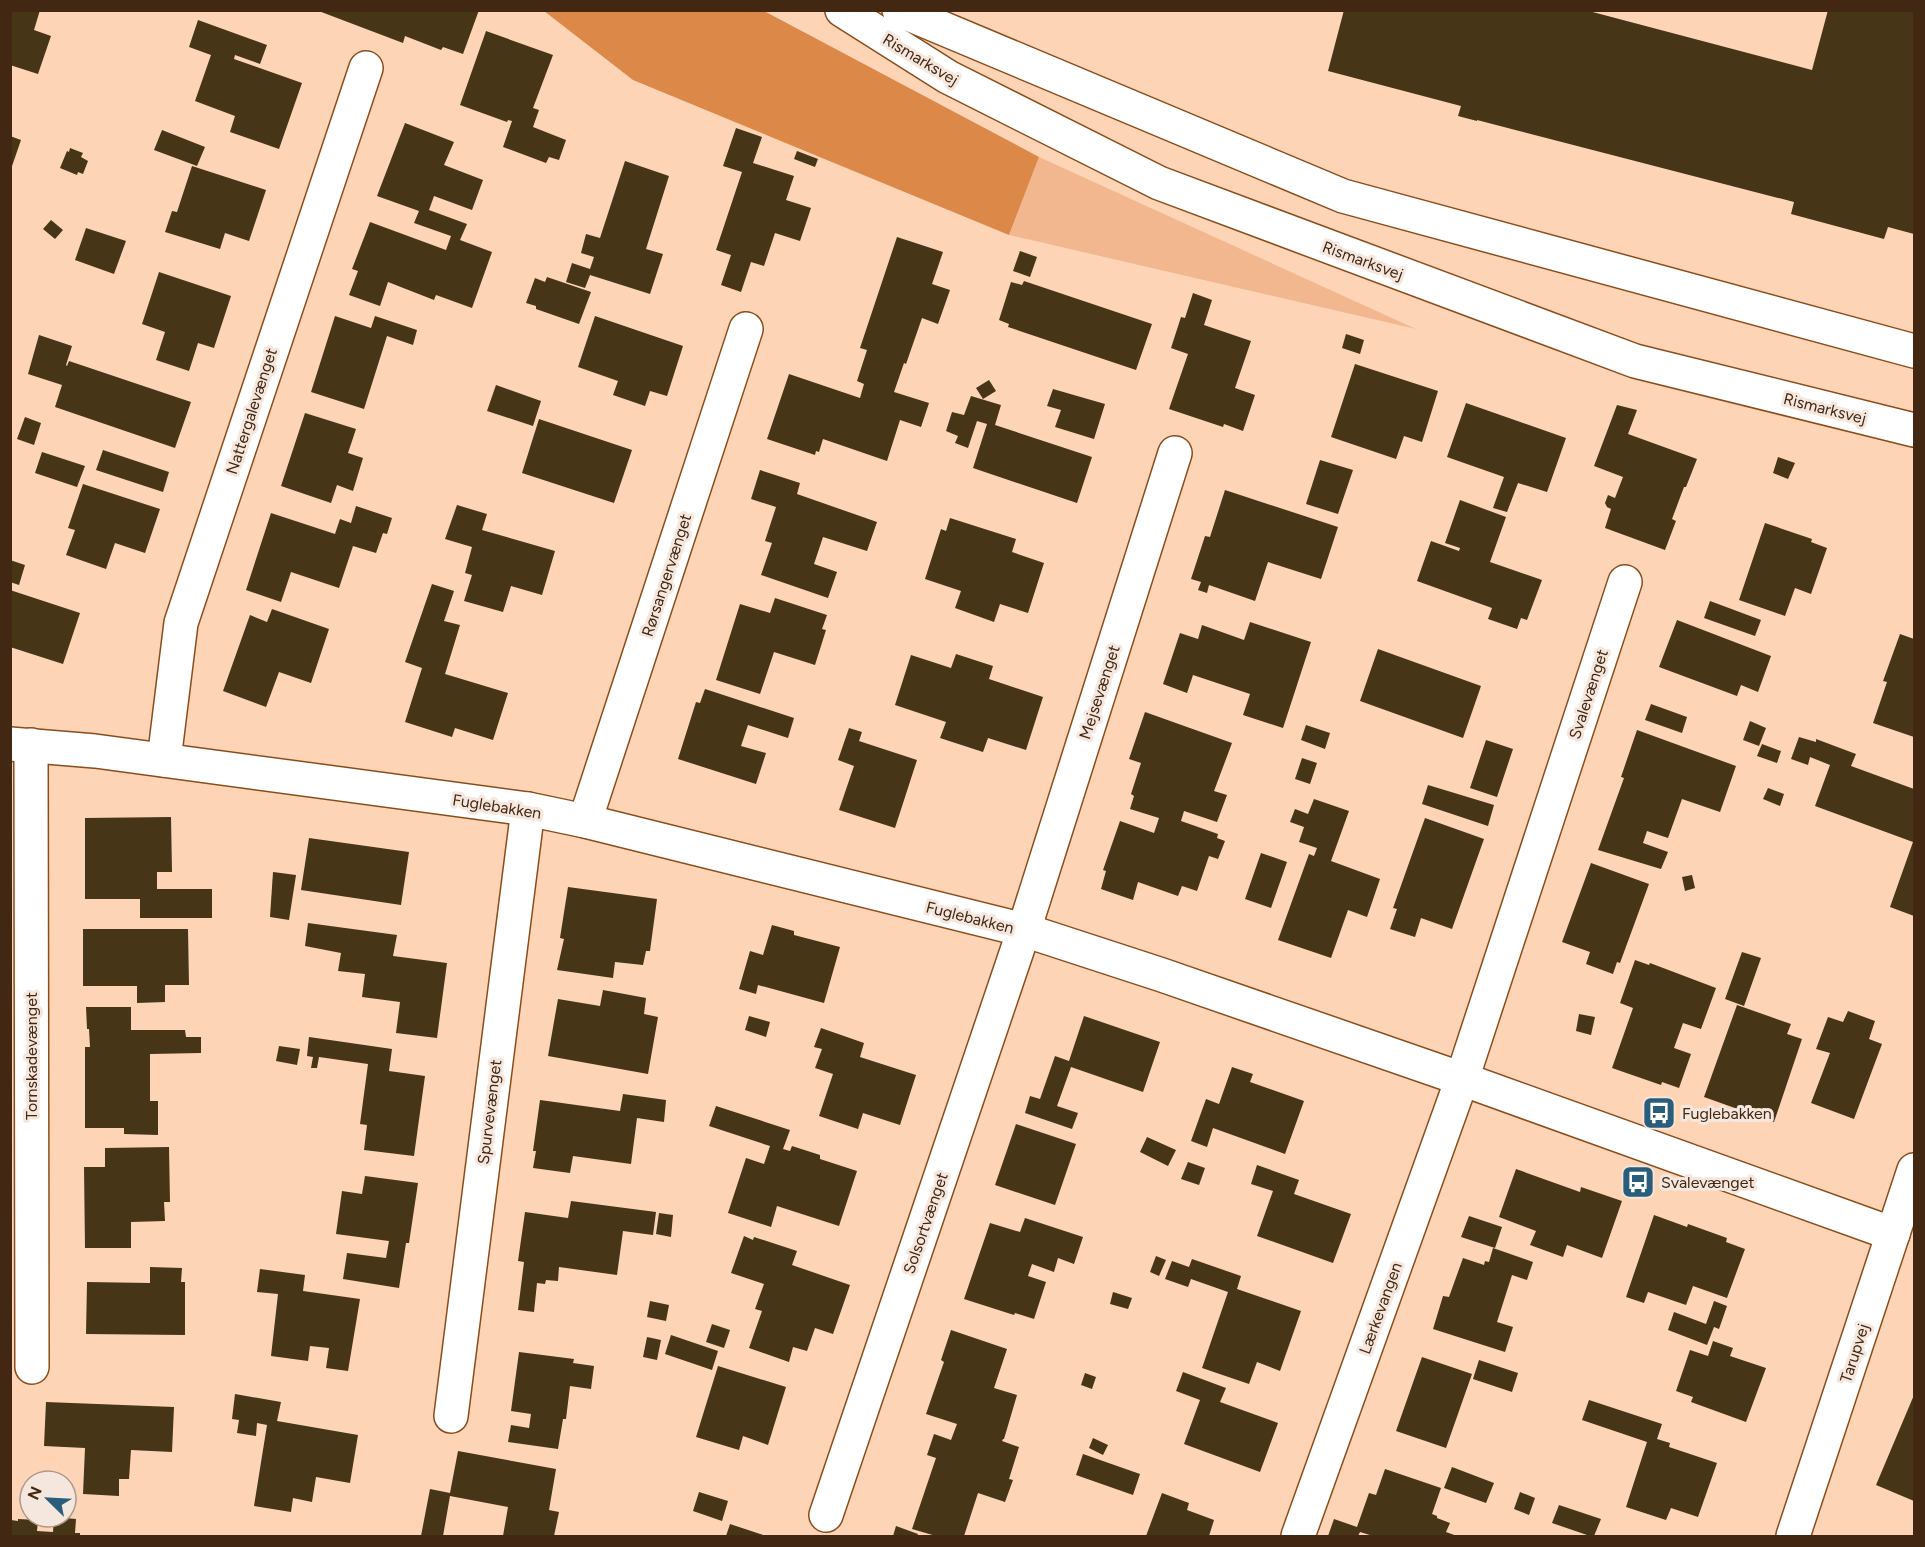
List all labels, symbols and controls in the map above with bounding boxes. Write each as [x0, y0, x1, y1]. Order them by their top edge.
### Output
street label: Rismarksvej [880, 29, 962, 89]
street label: Rismarksvej [1320, 237, 1406, 284]
street label: Nattergalevænget [222, 346, 281, 477]
street label: Rismarksvej [1781, 389, 1868, 428]
street label: Rørsangervænget [638, 511, 695, 639]
street label: Mejsevænget [1075, 643, 1124, 742]
street label: Svalevænget [1565, 647, 1612, 742]
street label: Fuglebakken [451, 790, 543, 823]
street label: Fuglebakken [924, 897, 1016, 938]
street label: Tornskadevænget [22, 992, 41, 1120]
street label: Spurvevænget [474, 1059, 505, 1166]
bus stop icon: Fuglebakken [1641, 1095, 1677, 1131]
place label: Fuglebakken [1682, 1104, 1772, 1123]
bus stop icon: Svalevænget [1620, 1164, 1656, 1200]
street label: Solsortvænget [899, 1170, 952, 1276]
place label: Svalevænget [1661, 1173, 1754, 1192]
street label: Lærkevangen [1355, 1260, 1406, 1357]
street label: Tarupvej [1836, 1321, 1873, 1385]
north arrow [18, 1469, 78, 1529]
text: N [24, 1484, 46, 1503]

